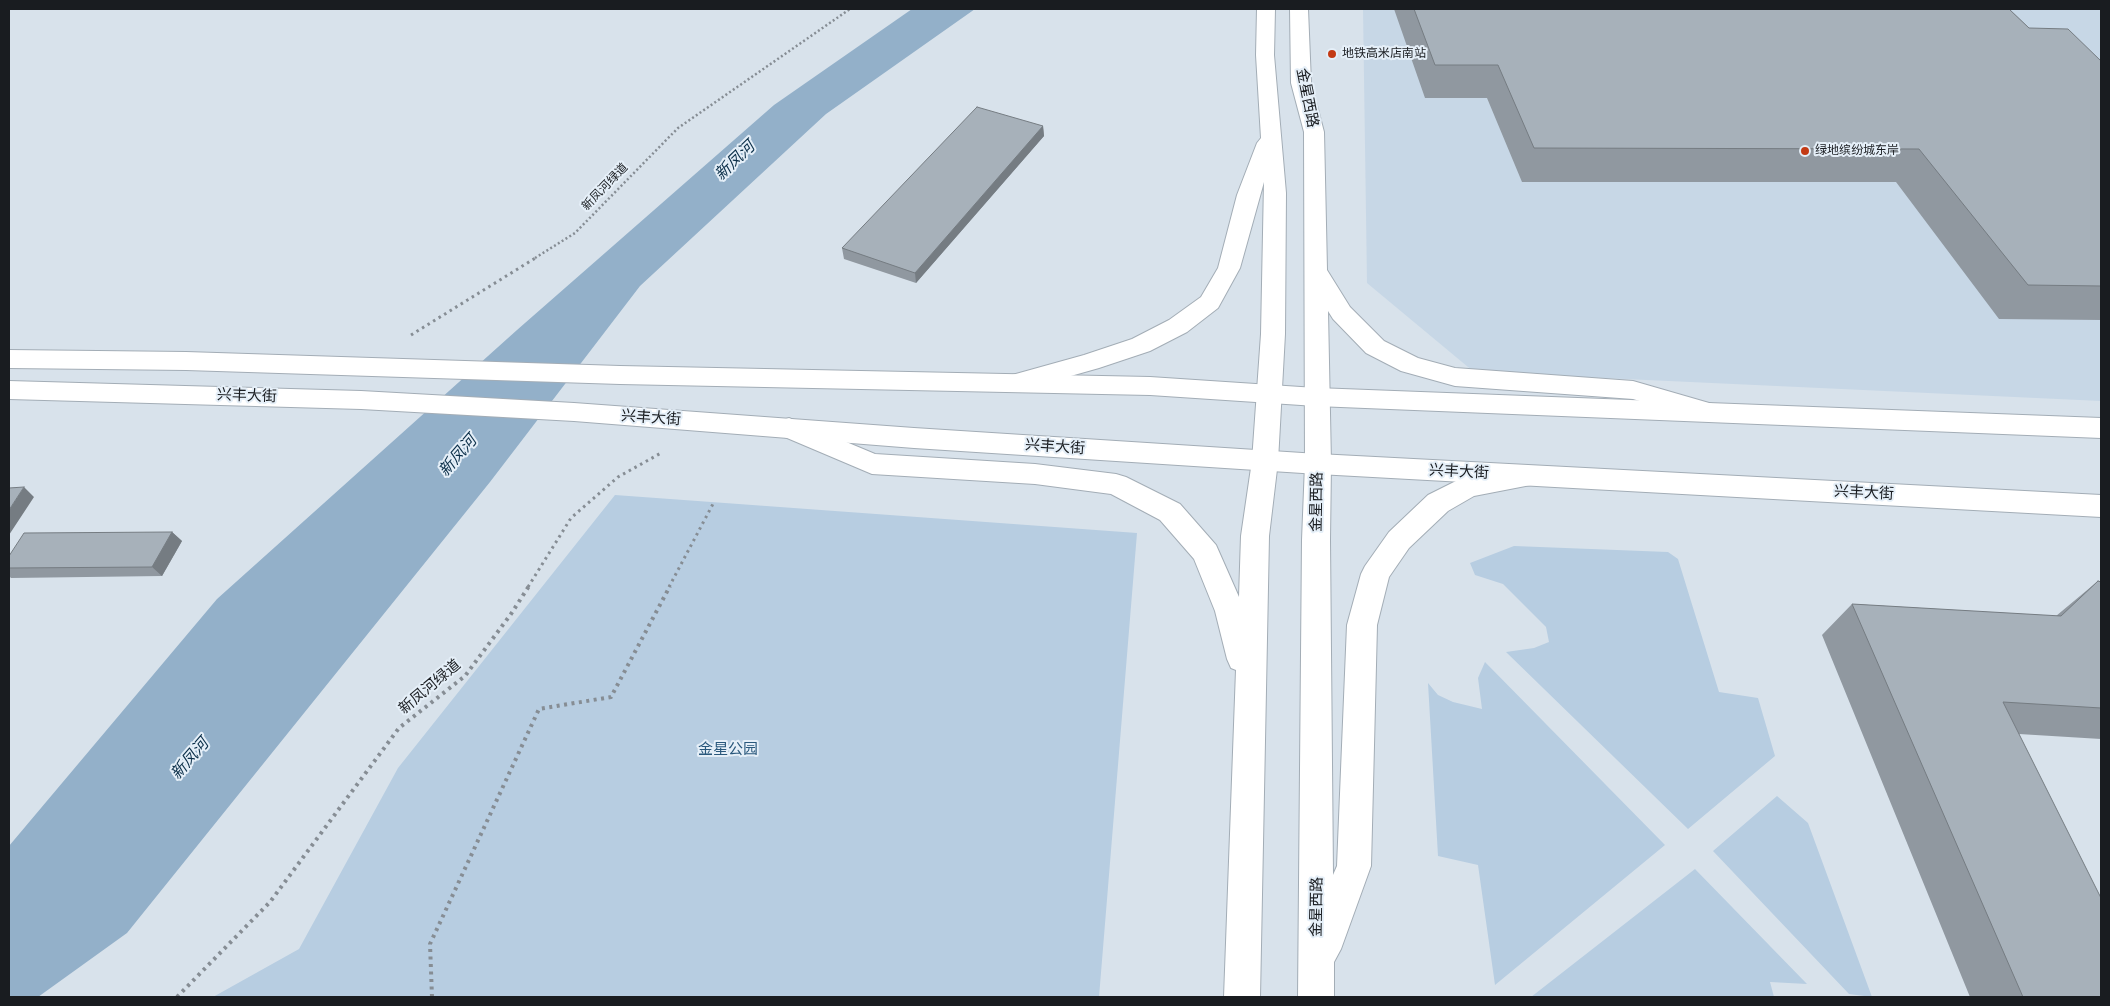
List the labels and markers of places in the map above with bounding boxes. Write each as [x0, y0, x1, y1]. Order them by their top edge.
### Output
place label: 地铁高米店南站 [1342, 47, 1426, 61]
marker: 地铁高米店南站 [1326, 48, 1338, 60]
place label: 绿地缤纷城东岸 [1815, 144, 1899, 158]
marker: 绿地缤纷城东岸 [1799, 145, 1811, 157]

